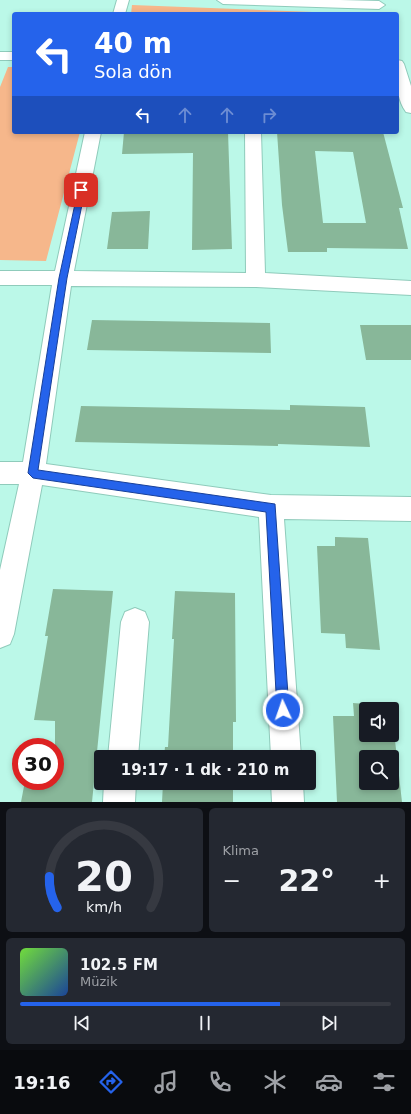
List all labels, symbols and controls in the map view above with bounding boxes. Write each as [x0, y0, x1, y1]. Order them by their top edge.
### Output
text: 40 m [94, 27, 172, 60]
icon: left [28, 28, 80, 80]
text: Sola dön [94, 61, 172, 82]
icon: left [132, 104, 154, 126]
icon: ahead [174, 104, 196, 126]
icon: ahead [216, 104, 238, 126]
icon: right [258, 104, 280, 126]
pin [64, 173, 98, 207]
icon: arrive [70, 179, 92, 201]
position arrow [262, 689, 304, 731]
map controls [359, 702, 399, 790]
button: sound [359, 702, 399, 742]
speed limit sign: 30 [12, 738, 64, 790]
button: search [359, 750, 399, 790]
text: 19:17 · 1 dk · 210 m [121, 761, 289, 779]
text: Klima [223, 843, 259, 858]
text: 20 [75, 852, 133, 901]
text: 22° [278, 863, 335, 898]
text: − [223, 868, 241, 893]
text: + [373, 868, 391, 893]
text: km/h [86, 899, 122, 915]
text: 102.5 FM [80, 956, 158, 974]
text: Müzik [80, 974, 117, 989]
icon: previous [71, 1012, 93, 1034]
icon: pause [194, 1012, 216, 1034]
icon: next [318, 1012, 340, 1034]
icon: directions [97, 1068, 125, 1096]
icon: music [152, 1068, 180, 1096]
icon: phone [206, 1068, 234, 1096]
icon: climate [261, 1068, 289, 1096]
icon: car [315, 1068, 343, 1096]
icon: filters [370, 1068, 398, 1096]
text: 19:16 [13, 1072, 71, 1093]

